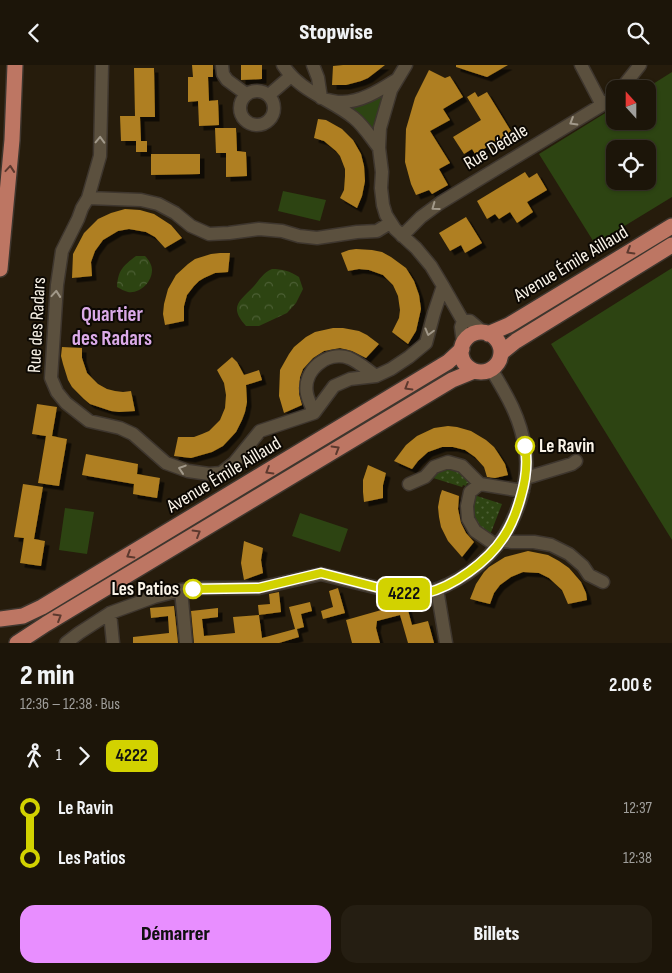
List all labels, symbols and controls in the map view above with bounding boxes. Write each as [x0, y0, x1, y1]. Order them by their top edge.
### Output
icon: back [20, 19, 48, 47]
text: Stopwise [299, 19, 373, 46]
icon: search [624, 19, 652, 47]
north arrow [606, 80, 656, 130]
map controls [606, 80, 656, 190]
one-way arrow [570, 115, 579, 125]
street label: Rue Dédale [460, 119, 532, 175]
one-way arrow [95, 135, 105, 143]
button: locate [606, 140, 656, 190]
one-way arrow [4, 164, 15, 172]
one-way arrow [431, 201, 441, 210]
street label: Avenue Émile Aillaud [509, 221, 632, 308]
one-way arrow [627, 245, 636, 254]
street label: Rue des Radars [23, 276, 51, 373]
one-way arrow [51, 290, 62, 298]
district label: Quartier des Radars [72, 302, 152, 351]
one-way arrow [424, 327, 434, 336]
one-way arrow [404, 380, 413, 390]
street label: Avenue Émile Aillaud [162, 432, 285, 519]
place label: Le Ravin [539, 435, 594, 458]
marker: Le Ravin [515, 436, 535, 456]
one-way arrow [331, 445, 340, 455]
one-way arrow [178, 464, 187, 474]
one-way arrow [266, 465, 275, 475]
one-way arrow [192, 529, 201, 539]
one-way arrow [126, 548, 135, 558]
place label: Les Patios [111, 578, 179, 601]
line badge: 4222 [369, 578, 439, 610]
marker: Les Patios [183, 579, 203, 599]
text: 4222 [388, 583, 420, 604]
one-way arrow [53, 613, 62, 623]
text: 2 min [20, 659, 74, 692]
text: 2.00 € [609, 674, 652, 697]
text: 12:36 – 12:38 · Bus [20, 695, 120, 714]
icon: walk [20, 742, 48, 770]
icon: forward [70, 742, 98, 770]
text: 4222 [116, 745, 148, 766]
text: 1 [56, 746, 62, 765]
text: Le Ravin [58, 797, 113, 820]
text: 12:37 [624, 799, 652, 818]
text: Les Patios [58, 847, 126, 870]
text: 12:38 [623, 849, 652, 868]
button: Démarrer [20, 905, 331, 963]
button: Billets [341, 905, 652, 963]

